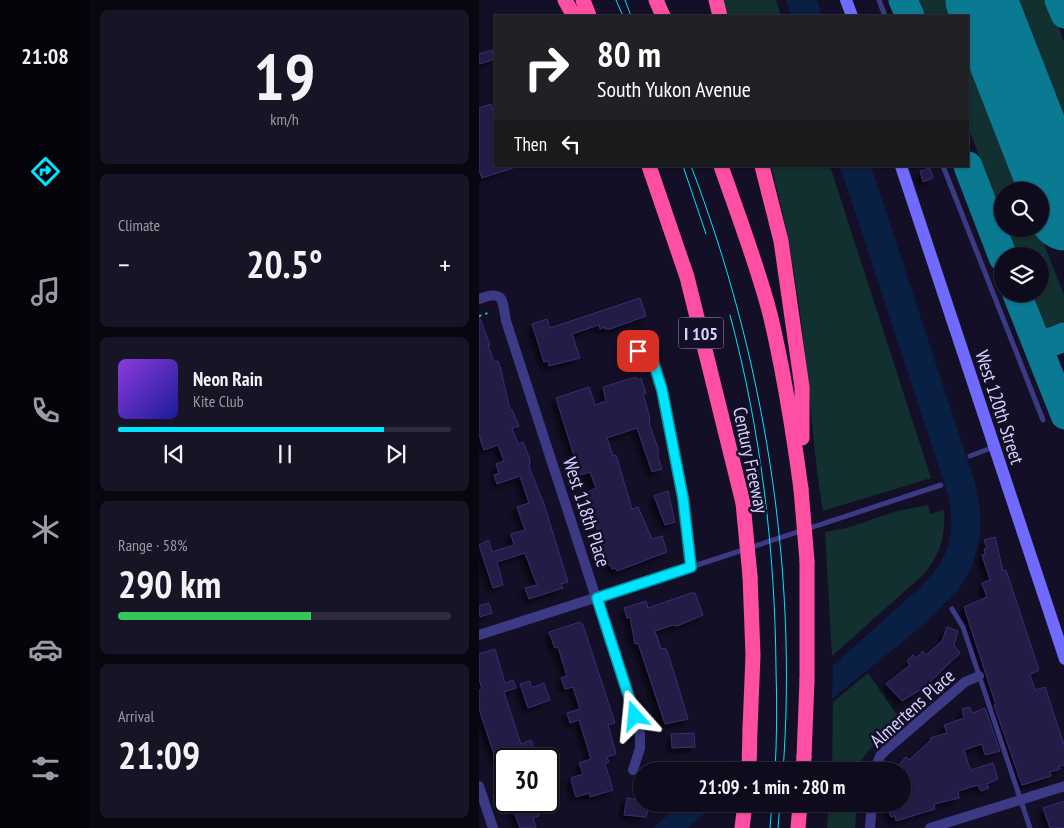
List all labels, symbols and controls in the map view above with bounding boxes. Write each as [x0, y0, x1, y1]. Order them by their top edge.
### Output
text: 80 m [597, 31, 661, 77]
text: 19 [253, 34, 316, 118]
icon: right [514, 35, 579, 100]
text: 21:08 [21, 42, 69, 70]
text: South Yukon Avenue [597, 75, 751, 103]
text: km/h [270, 109, 299, 129]
icon: left [557, 130, 585, 158]
text: Then [514, 132, 547, 156]
icon: directions [28, 154, 63, 189]
map controls [994, 182, 1049, 302]
button: search [994, 182, 1049, 237]
text: Climate [118, 215, 160, 235]
text: 20.5° [246, 239, 323, 288]
text: − [118, 246, 130, 283]
text: + [439, 246, 451, 283]
button: layers [994, 247, 1049, 302]
icon: music [28, 274, 63, 309]
road number: I 105 [679, 317, 723, 348]
pin [617, 330, 659, 372]
icon: arrive [624, 337, 652, 365]
street label: West 120th Street [970, 347, 1030, 468]
text: Neon Rain [193, 367, 262, 391]
text: Kite Club [193, 391, 244, 411]
icon: phone [28, 393, 63, 428]
street label: Century Freeway [728, 405, 774, 516]
icon: previous [160, 440, 188, 468]
icon: pause [271, 440, 299, 468]
icon: next [382, 440, 410, 468]
street label: West 118th Place [558, 454, 616, 570]
icon: climate [28, 512, 63, 547]
text: Range · 58% [118, 535, 187, 555]
text: 290 km [118, 559, 221, 608]
icon: car [28, 632, 63, 667]
street label: Almertens Place [865, 664, 959, 752]
position arrow [608, 689, 660, 741]
text: Arrival [118, 706, 154, 726]
text: 21:09 [118, 730, 200, 779]
speed limit sign: 30 [494, 748, 559, 813]
icon: filters [28, 751, 63, 786]
text: 21:09 · 1 min · 280 m [699, 775, 845, 799]

